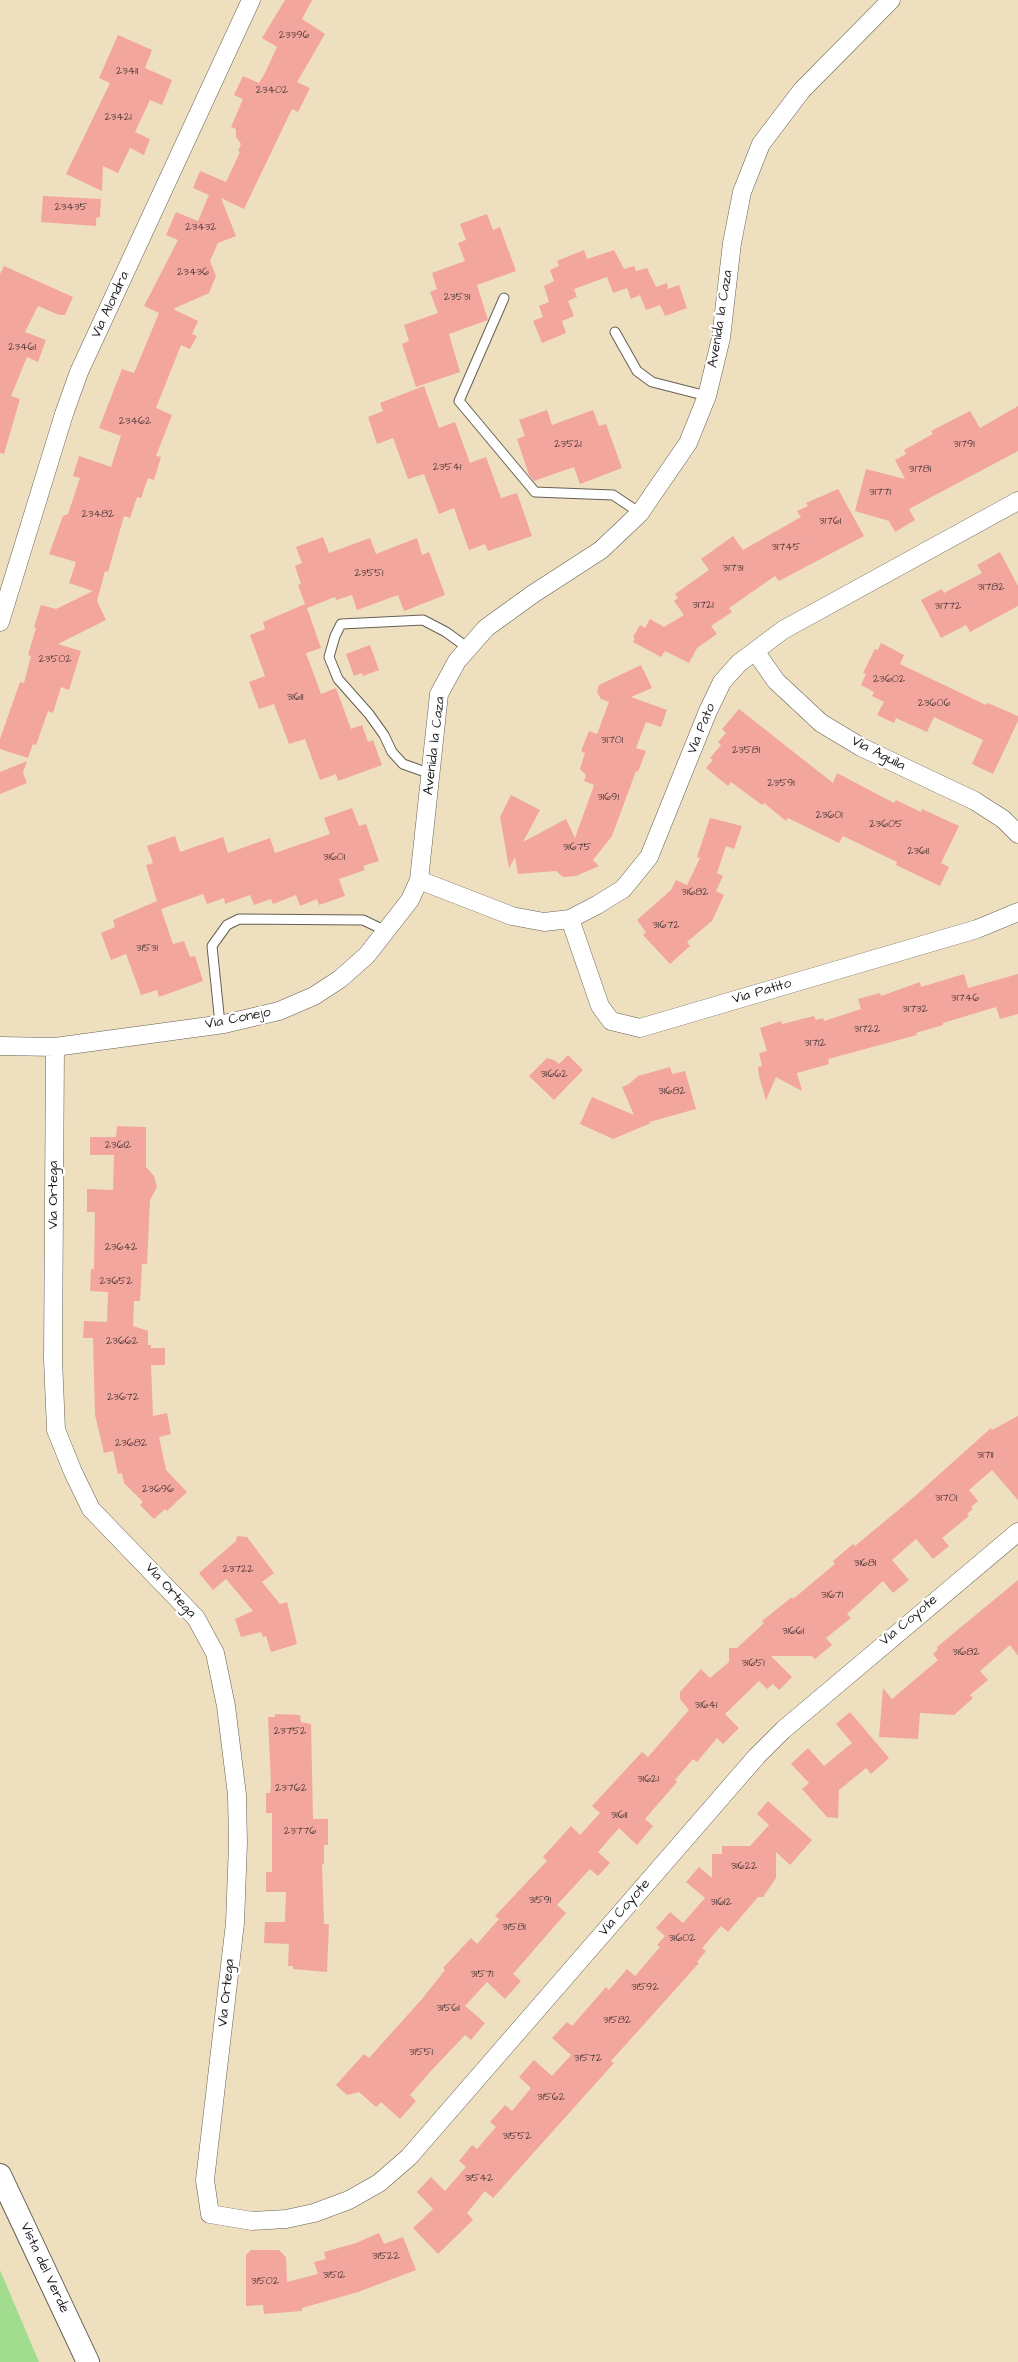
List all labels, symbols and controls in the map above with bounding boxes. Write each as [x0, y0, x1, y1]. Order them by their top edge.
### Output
house number: 23396 [279, 29, 309, 43]
house number: 23411 [116, 65, 138, 79]
house number: 23402 [256, 84, 288, 98]
house number: 23421 [104, 111, 132, 125]
house number: 23435 [55, 201, 87, 215]
house number: 23432 [185, 221, 217, 235]
house number: 23436 [177, 266, 209, 280]
street label: Via Alondra [88, 269, 134, 341]
street label: Avenida la Caza [705, 269, 737, 369]
house number: 23531 [444, 291, 470, 305]
house number: 23461 [8, 341, 36, 355]
house number: 23462 [119, 415, 151, 429]
house number: 23521 [554, 438, 582, 452]
house number: 31791 [953, 438, 975, 452]
house number: 23541 [433, 461, 461, 475]
house number: 31781 [909, 463, 931, 477]
house number: 31771 [869, 486, 891, 500]
house number: 23482 [82, 508, 114, 522]
house number: 31761 [819, 515, 841, 529]
house number: 31745 [771, 541, 801, 555]
house number: 31731 [723, 562, 743, 576]
house number: 23551 [355, 567, 383, 581]
house number: 31782 [977, 581, 1005, 595]
house number: 31721 [692, 599, 714, 613]
house number: 31772 [935, 600, 961, 614]
house number: 23502 [39, 653, 71, 667]
house number: 23602 [873, 673, 905, 687]
house number: 31611 [287, 691, 303, 705]
street label: Avenida la Caza [421, 696, 449, 796]
house number: 23606 [918, 697, 950, 711]
street label: Via Pato [684, 701, 720, 757]
street label: Via Aguila [848, 733, 908, 775]
house number: 31701 [601, 734, 623, 748]
house number: 23581 [732, 744, 760, 758]
house number: 23591 [767, 777, 795, 791]
house number: 31691 [597, 791, 619, 805]
house number: 23601 [815, 809, 843, 823]
house number: 23605 [869, 818, 903, 832]
house number: 31675 [563, 841, 591, 855]
house number: 23611 [907, 845, 929, 859]
house number: 31601 [323, 851, 345, 865]
house number: 31682 [681, 886, 709, 900]
house number: 31672 [653, 919, 679, 933]
house number: 31531 [136, 942, 158, 956]
street label: Via Patito [730, 976, 794, 1008]
house number: 31746 [951, 992, 979, 1006]
house number: 31732 [902, 1003, 928, 1017]
street label: Via Conejo [204, 1004, 272, 1034]
house number: 31722 [854, 1023, 880, 1037]
house number: 31712 [804, 1037, 826, 1051]
house number: 31662 [540, 1068, 568, 1082]
house number: 31682 [658, 1085, 686, 1099]
house number: 23612 [105, 1139, 131, 1153]
street label: Via Ortega [46, 1161, 62, 1229]
house number: 23642 [105, 1241, 137, 1255]
house number: 23652 [100, 1275, 132, 1289]
house number: 23662 [106, 1335, 138, 1349]
house number: 23672 [107, 1391, 139, 1405]
house number: 23682 [115, 1437, 147, 1451]
house number: 31711 [977, 1449, 993, 1463]
house number: 23696 [142, 1483, 174, 1497]
house number: 31701 [935, 1492, 957, 1506]
house number: 31681 [854, 1557, 876, 1571]
street label: Via Ortega [141, 1560, 199, 1622]
house number: 23722 [222, 1563, 254, 1577]
house number: 31671 [821, 1589, 843, 1603]
street label: Via Coyote [877, 1592, 941, 1650]
house number: 31661 [782, 1625, 804, 1639]
house number: 31682 [952, 1646, 980, 1660]
house number: 31651 [741, 1657, 765, 1671]
house number: 31641 [695, 1699, 717, 1713]
house number: 23752 [274, 1725, 306, 1739]
house number: 31621 [637, 1773, 659, 1787]
house number: 23762 [275, 1782, 307, 1796]
house number: 31611 [611, 1809, 627, 1823]
house number: 23776 [284, 1825, 316, 1839]
house number: 31622 [731, 1860, 757, 1874]
street label: Via Coyote [596, 1876, 654, 1940]
house number: 31591 [529, 1894, 551, 1908]
house number: 31612 [710, 1896, 732, 1910]
house number: 31581 [502, 1921, 526, 1935]
house number: 31602 [668, 1932, 696, 1946]
street label: Via Ortega [215, 1958, 239, 2028]
house number: 31571 [471, 1968, 493, 1982]
house number: 31592 [631, 1981, 659, 1995]
house number: 31561 [436, 2002, 460, 2016]
house number: 31582 [603, 2014, 631, 2028]
house number: 31551 [409, 2046, 433, 2060]
house number: 31572 [574, 2052, 602, 2066]
house number: 31562 [537, 2091, 565, 2105]
house number: 31552 [503, 2130, 531, 2144]
house number: 31542 [465, 2172, 493, 2186]
street label: Vista del Verde [16, 2220, 72, 2316]
house number: 31522 [372, 2250, 400, 2264]
house number: 31512 [323, 2269, 345, 2283]
house number: 31502 [251, 2275, 279, 2289]

